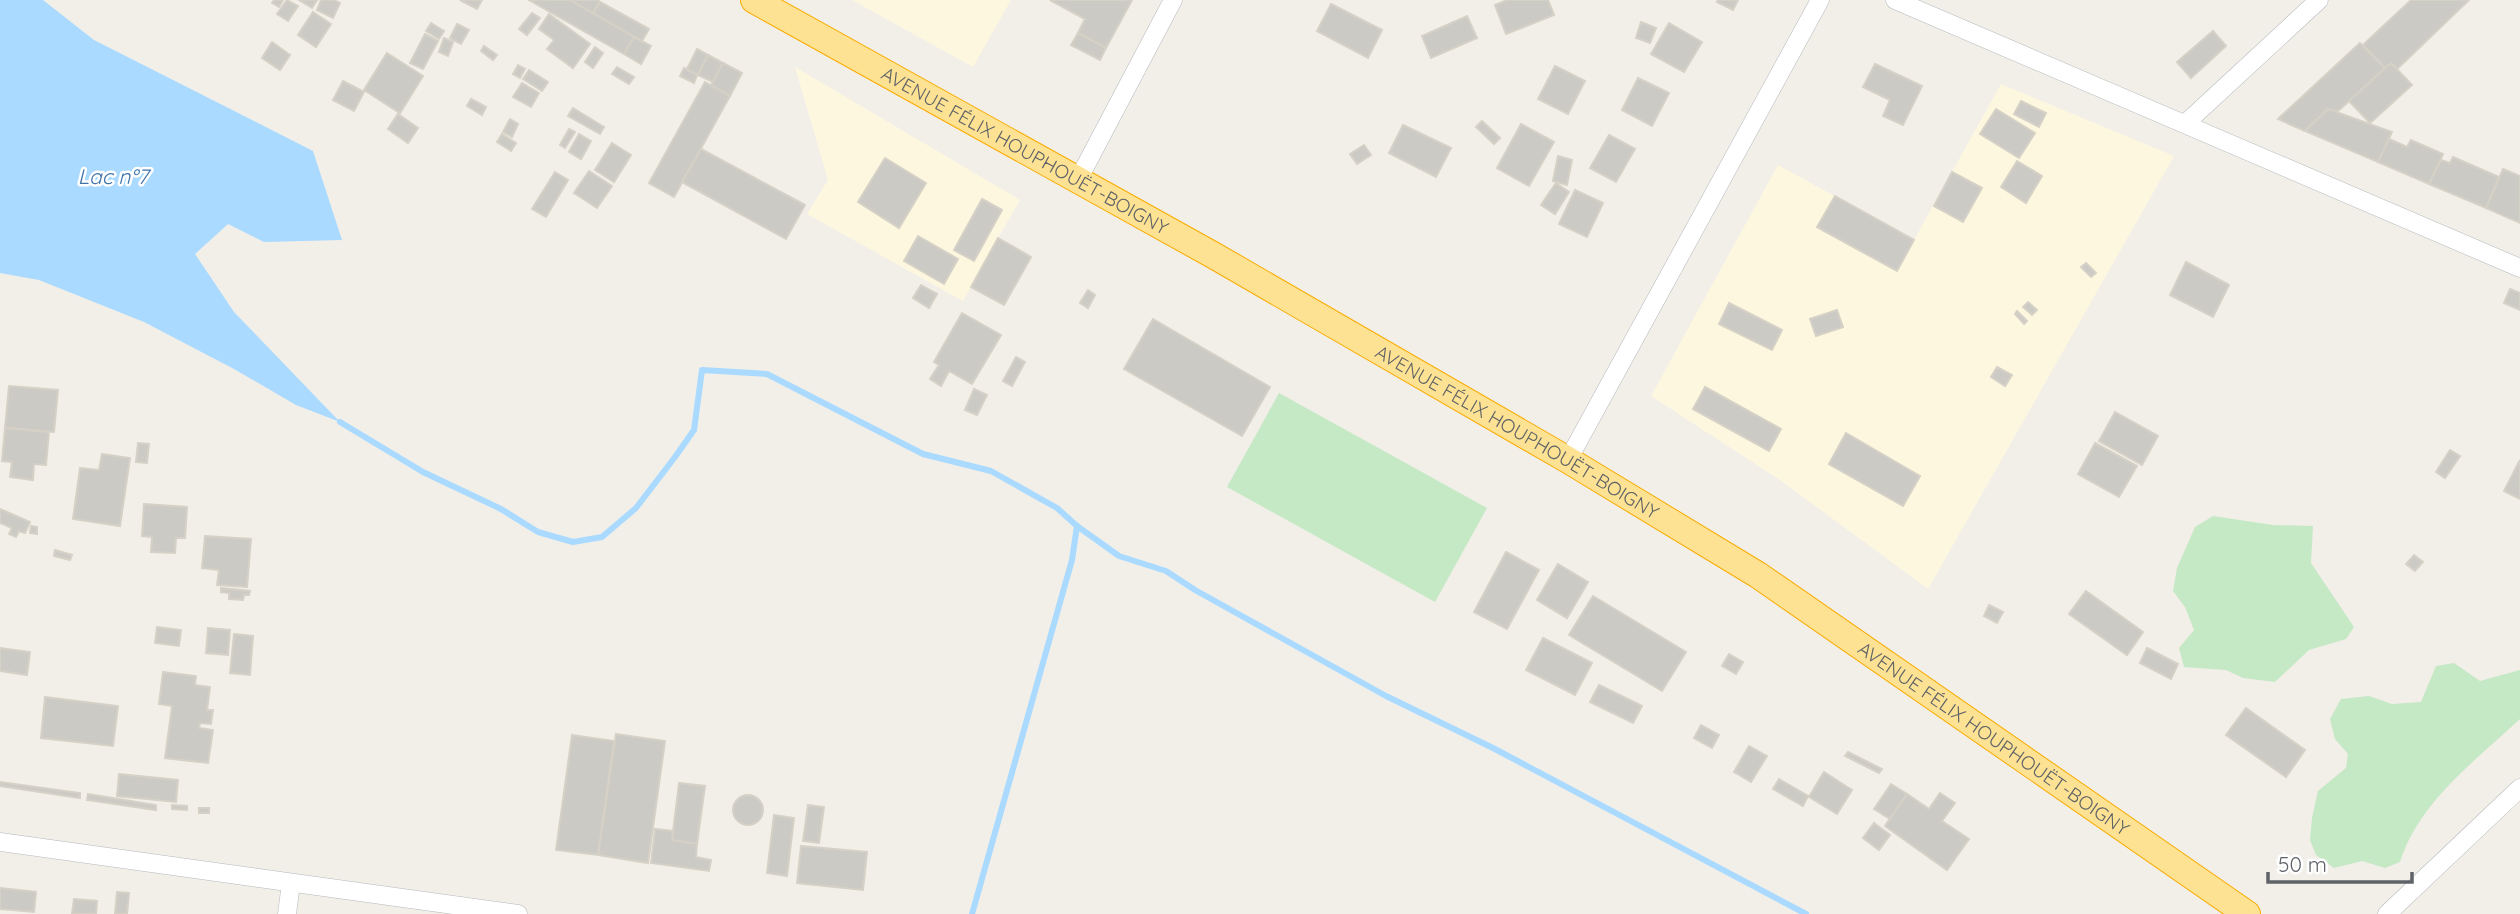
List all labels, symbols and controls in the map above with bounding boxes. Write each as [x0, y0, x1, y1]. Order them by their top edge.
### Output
street label: AVENUE FÉLIX HOUPHOUËT-BOIGNY [877, 61, 1173, 240]
water label: Lac n°7 [78, 163, 151, 189]
street label: AVENUE FÉLIX HOUPHOUËT-BOIGNY [1371, 339, 1664, 524]
street label: AVENUE FÉLIX HOUPHOUËT-BOIGNY [1854, 636, 2134, 841]
scale bar [2268, 841, 2412, 885]
text: 50 m [2278, 851, 2327, 877]

